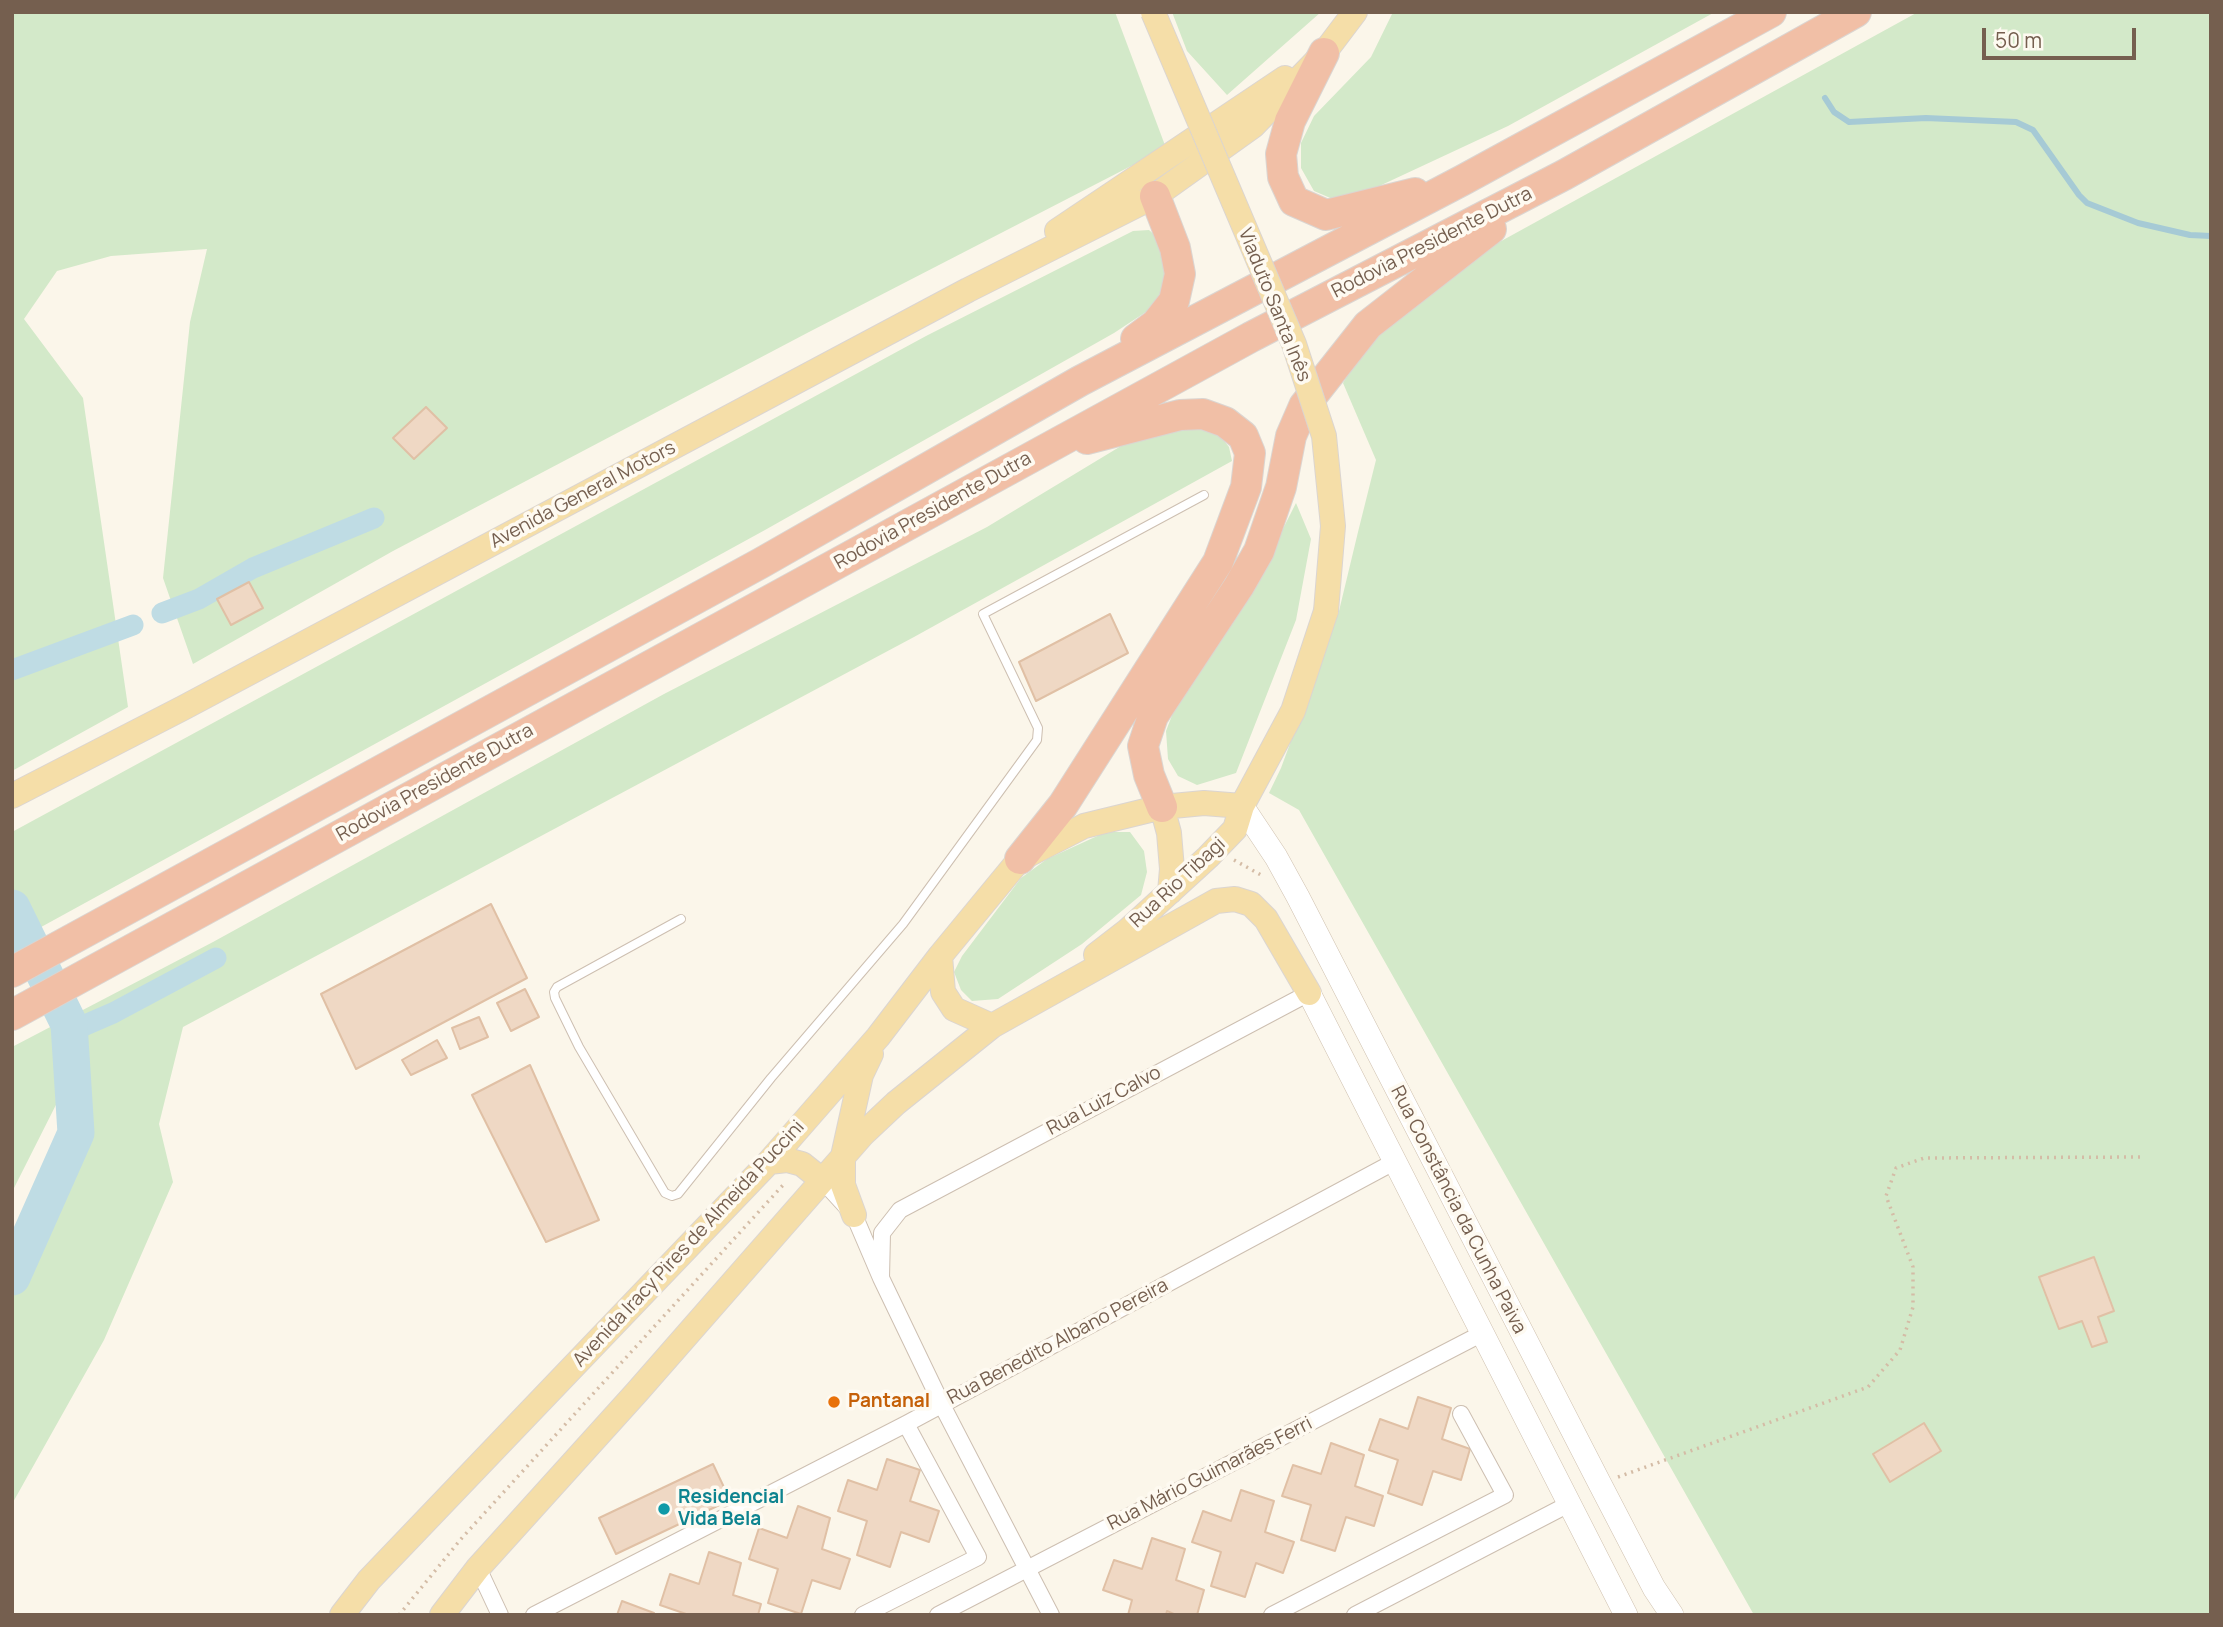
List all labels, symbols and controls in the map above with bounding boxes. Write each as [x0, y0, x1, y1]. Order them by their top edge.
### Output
scale bar [1985, 14, 2139, 58]
text: 50 m [1995, 26, 2042, 54]
street label: Rodovia Presidente Dutra [1328, 183, 1536, 303]
street label: Viaduto Santa Inês [1233, 225, 1315, 385]
street label: Avenida General Motors [486, 436, 680, 554]
street label: Rodovia Presidente Dutra [831, 447, 1035, 575]
street label: Rodovia Presidente Dutra [333, 719, 537, 847]
street label: Rua Rio Tibagi [1125, 833, 1231, 933]
street label: Rua Luiz Calvo [1043, 1061, 1165, 1141]
street label: Rua Constância da Cunha Paiva [1385, 1082, 1531, 1338]
street label: Avenida Iracy Pires de Almeida Puccini [569, 1116, 809, 1372]
street label: Rua Benedito Albano Pereira [944, 1274, 1172, 1410]
place label: Pantanal [848, 1391, 930, 1413]
marker: Pantanal [826, 1394, 842, 1410]
street label: Rua Mário Guimarães Ferri [1104, 1412, 1316, 1536]
place label: Residencial Vida Bela [678, 1487, 784, 1531]
marker: Residencial Vida Bela [656, 1501, 672, 1517]

